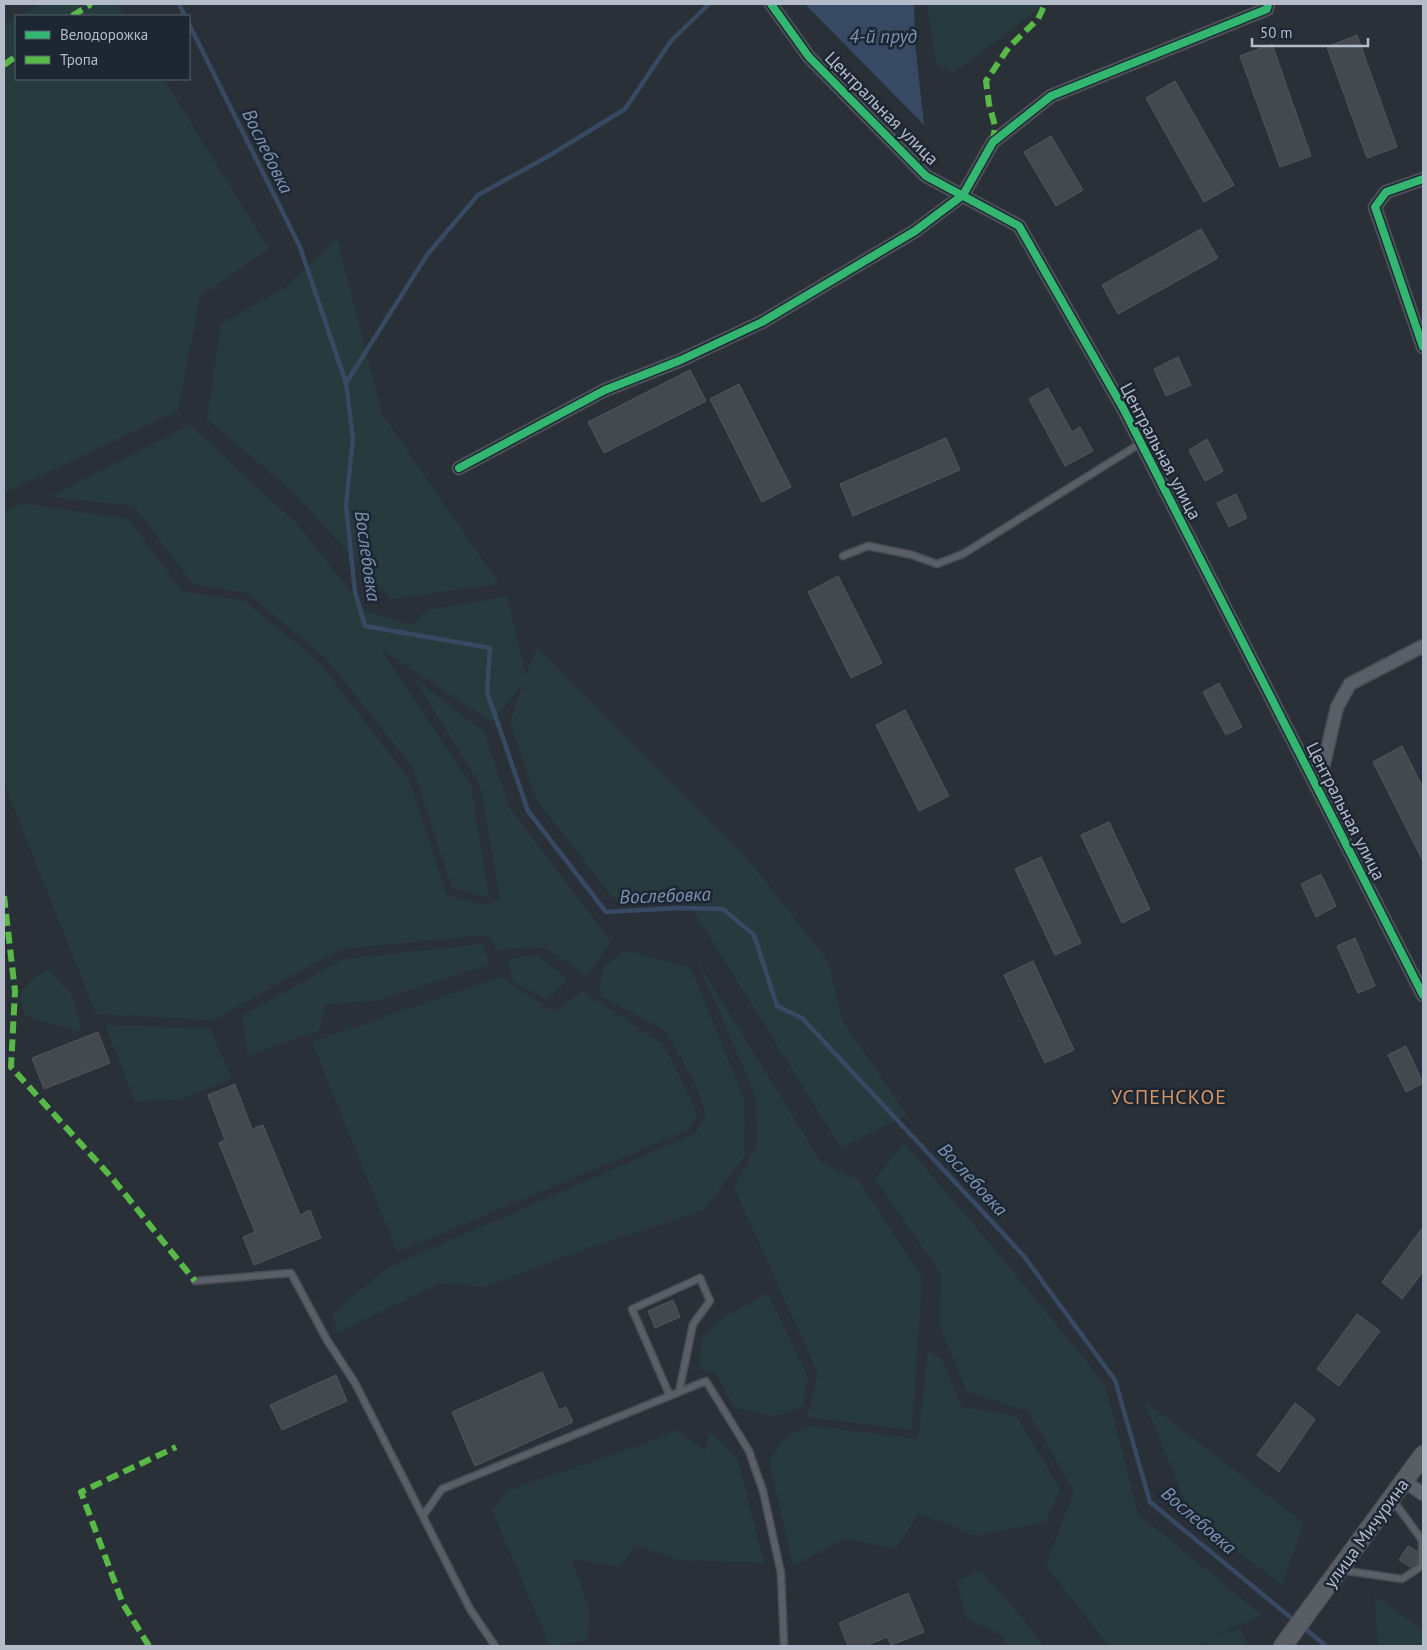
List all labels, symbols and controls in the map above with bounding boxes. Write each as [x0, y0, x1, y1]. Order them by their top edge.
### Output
legend [15, 15, 190, 80]
scale bar [1252, 15, 1368, 47]
text: 50 m [1260, 23, 1293, 42]
water label: 4-й пруд [849, 24, 917, 48]
text: Велодорожка [60, 25, 148, 44]
street label: Центральная улица [820, 46, 944, 170]
text: Тропа [60, 50, 98, 69]
water label: Вослебовка [237, 105, 299, 198]
street label: Центральная улица [1115, 379, 1207, 523]
water label: Вослебовка [350, 509, 386, 604]
street label: Центральная улица [1301, 738, 1391, 884]
water label: Вослебовка [619, 881, 712, 909]
district label: УСПЕНСКОЕ [1111, 1084, 1227, 1110]
water label: Вослебовка [933, 1137, 1013, 1221]
street label: улица Мичурина [1318, 1474, 1414, 1592]
water label: Вослебовка [1157, 1481, 1242, 1559]

